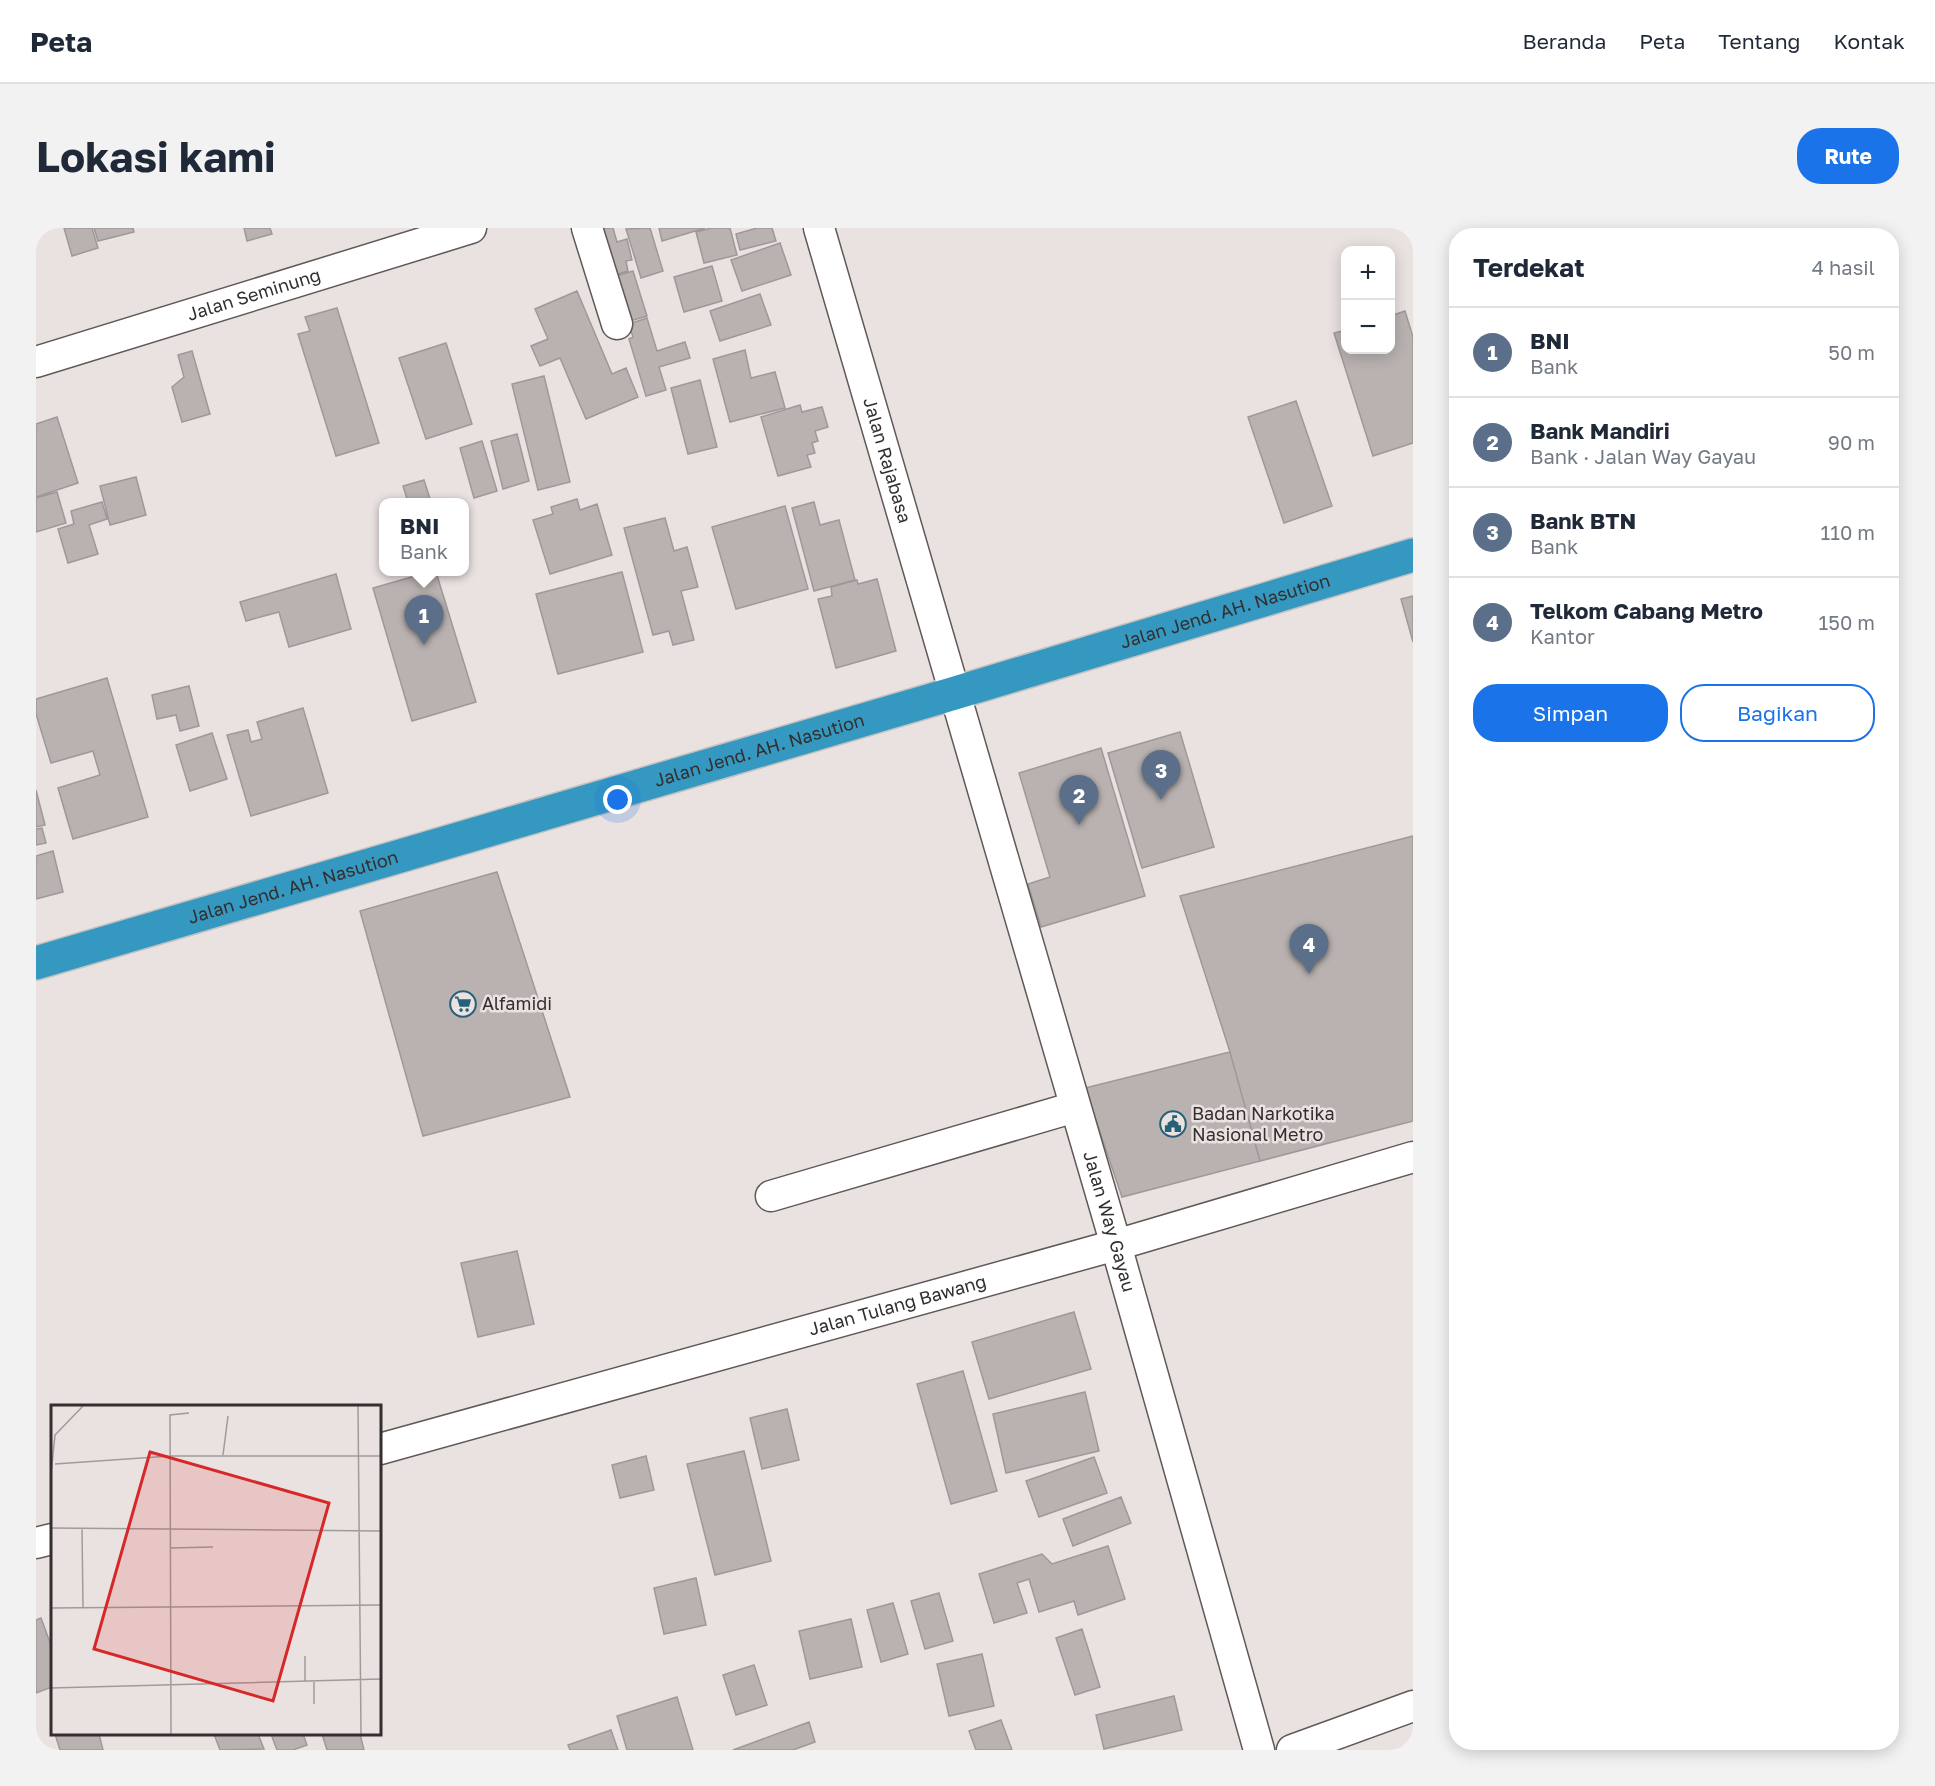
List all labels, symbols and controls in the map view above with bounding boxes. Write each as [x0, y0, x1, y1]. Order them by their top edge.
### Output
text: Peta [30, 25, 92, 58]
text: Beranda [1523, 28, 1606, 54]
text: Peta [1639, 28, 1685, 54]
text: Tentang [1718, 28, 1800, 54]
text: Kontak [1833, 28, 1905, 54]
button: Rute [1797, 128, 1899, 184]
text: Lokasi kami [36, 131, 276, 181]
map controls [1341, 246, 1395, 354]
button: + [1341, 246, 1395, 300]
text: Terdekat [1473, 252, 1585, 283]
text: 4 hasil [1812, 255, 1875, 279]
street label: Jalan Seminung [184, 263, 323, 325]
button: − [1341, 300, 1395, 354]
text: BNI [1530, 327, 1570, 354]
text: 1 [1487, 340, 1498, 364]
text: 50 m [1828, 340, 1875, 364]
text: Bank [1530, 354, 1578, 378]
street label: Jalan Rajabasa [859, 395, 917, 525]
text: Bank Mandiri [1530, 417, 1670, 444]
text: 2 [1486, 430, 1499, 454]
text: 90 m [1828, 430, 1875, 454]
text: Bank · Jalan Way Gayau [1530, 444, 1756, 468]
popup [379, 498, 469, 576]
text: Bank BTN [1530, 507, 1636, 534]
text: BNI [400, 512, 440, 539]
text: 3 [1486, 520, 1499, 544]
text: 110 m [1821, 520, 1875, 544]
text: Bank [1530, 534, 1578, 558]
text: Bank [400, 539, 448, 563]
street label: Jalan Jend. AH. Nasution [1117, 569, 1332, 653]
pin: 1 [404, 596, 444, 645]
text: Telkom Cabang Metro [1530, 597, 1763, 624]
text: 4 [1486, 610, 1499, 634]
text: 150 m [1819, 610, 1875, 634]
text: Kantor [1530, 624, 1595, 648]
button: Simpan [1473, 684, 1668, 742]
button: Bagikan [1680, 684, 1875, 742]
street label: Jalan Jend. AH. Nasution [651, 708, 867, 791]
pin: 3 [1142, 750, 1180, 800]
pin: 2 [1060, 776, 1098, 825]
your location [603, 785, 632, 814]
street label: Jalan Jend. AH. Nasution [185, 845, 401, 928]
pin: 4 [1290, 924, 1328, 974]
supermarket icon: Alfamidi [448, 989, 478, 1019]
place label: Alfamidi [482, 992, 552, 1014]
place label: Badan Narkotika Nasional Metro [1192, 1102, 1335, 1145]
public building icon: Badan Narkotika Nasional Metro [1158, 1109, 1188, 1139]
street label: Jalan Way Gayau [1079, 1148, 1141, 1294]
street label: Jalan Tulang Bawang [806, 1270, 989, 1340]
inset map [51, 1405, 381, 1735]

